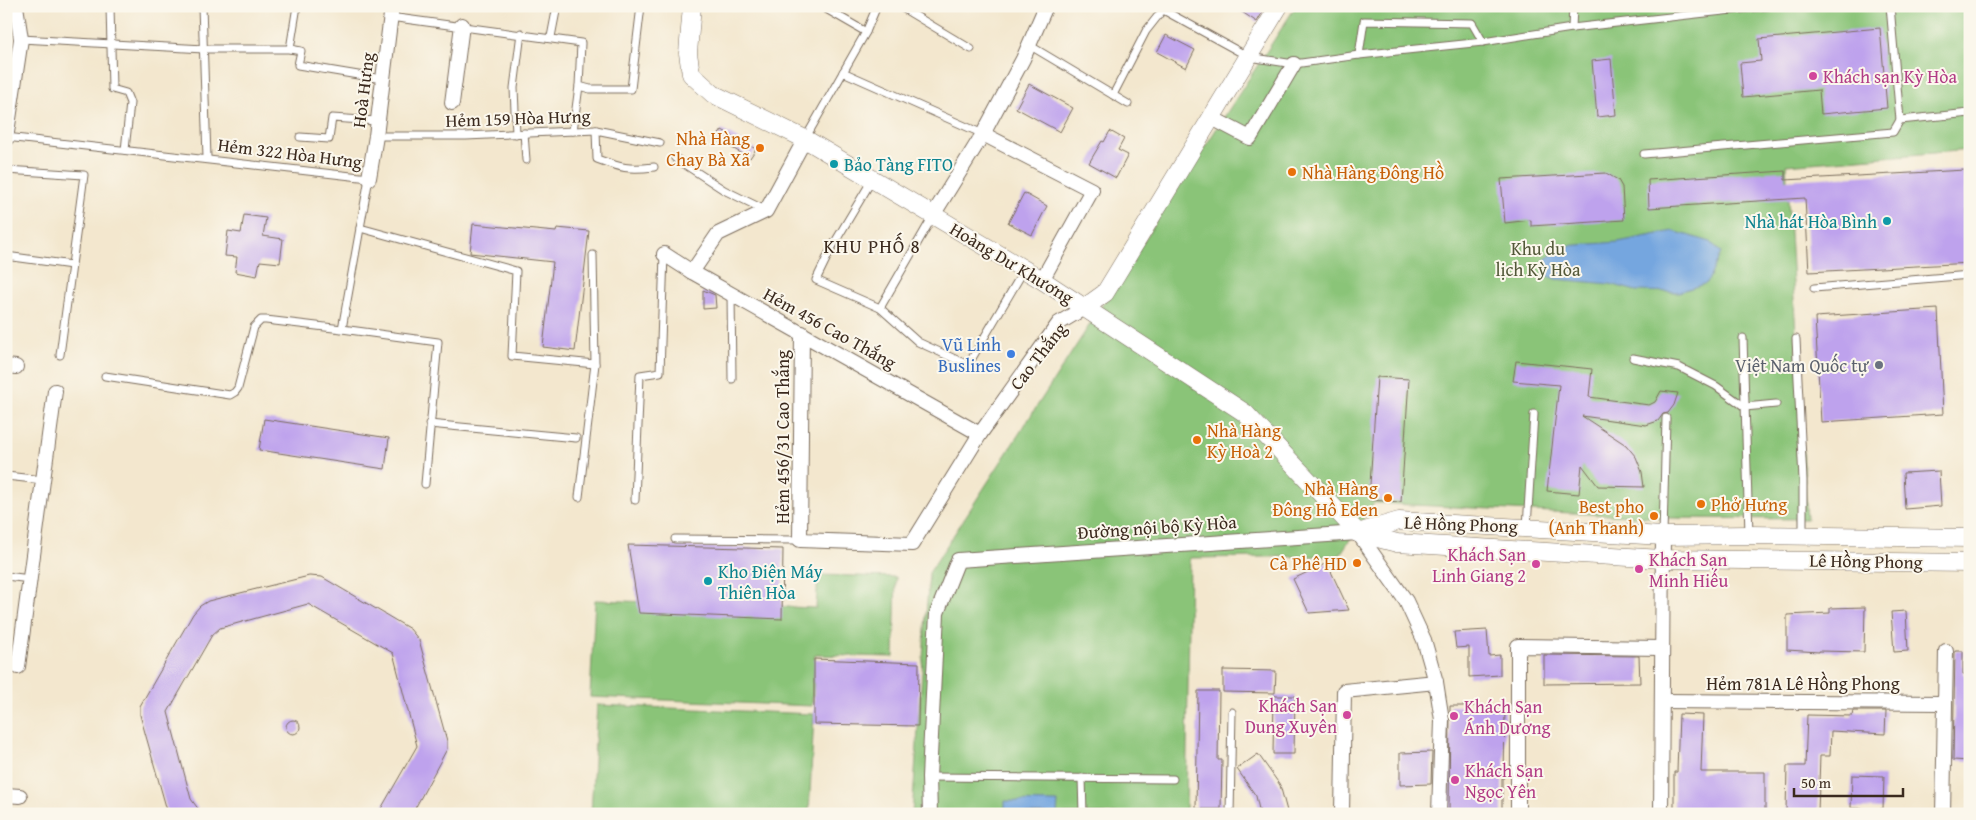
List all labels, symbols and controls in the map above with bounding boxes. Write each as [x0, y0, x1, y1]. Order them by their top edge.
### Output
street label: Hoà Hưng [345, 51, 381, 129]
place label: Khách sạn Kỳ Hòa [1823, 63, 1957, 90]
marker: Khách sạn Kỳ Hòa [1807, 70, 1819, 82]
street label: Hẻm 159 Hòa Hưng [445, 102, 591, 134]
place label: Nhà Hàng Chay Bà Xã [666, 125, 750, 173]
street label: Hẻm 322 Hòa Hưng [216, 131, 364, 175]
marker: Nhà Hàng Chay Bà Xã [754, 142, 766, 154]
place label: Bảo Tàng FITO [844, 151, 953, 178]
marker: Bảo Tàng FITO [828, 158, 840, 170]
place label: Nhà Hàng Đông Hồ [1302, 159, 1444, 186]
marker: Nhà Hàng Đông Hồ [1286, 166, 1298, 178]
place label: Nhà hát Hòa Bình [1745, 208, 1877, 235]
street label: Hoàng Dư Khương [945, 215, 1079, 311]
marker: Nhà hát Hòa Bình [1881, 215, 1893, 227]
district label: KHU PHỐ 8 [823, 232, 921, 260]
park label: Khu du lịch Kỳ Hòa [1495, 235, 1581, 283]
street label: Hẻm 456 Cao Thắng [759, 280, 901, 376]
street label: Cao Thắng [1003, 316, 1073, 396]
place label: Vũ Linh Buslines [938, 331, 1001, 379]
marker: Vũ Linh Buslines [1005, 348, 1017, 360]
street label: Hẻm 456/31 Cao Thắng [769, 350, 796, 524]
place label: Việt Nam Quốc tự [1735, 352, 1870, 379]
marker: Việt Nam Quốc tự [1873, 359, 1885, 371]
place label: Nhà Hàng Kỳ Hoà 2 [1207, 417, 1281, 465]
marker: Nhà Hàng Kỳ Hoà 2 [1191, 434, 1203, 446]
place label: Nhà Hàng Đông Hồ Eden [1272, 475, 1378, 523]
place label: Phở Hưng [1711, 491, 1787, 518]
marker: Nhà Hàng Đông Hồ Eden [1382, 492, 1394, 504]
place label: Best pho (Anh Thanh) [1548, 493, 1644, 541]
marker: Phở Hưng [1695, 498, 1707, 510]
street label: Đường nội bộ Kỳ Hòa [1077, 508, 1238, 546]
street label: Lê Hồng Phong [1404, 509, 1518, 539]
marker: Best pho (Anh Thanh) [1648, 510, 1660, 522]
place label: Khách Sạn Linh Giang 2 [1432, 541, 1526, 589]
place label: Khách Sạn Minh Hiếu [1649, 546, 1728, 594]
street label: Lê Hồng Phong [1809, 547, 1923, 575]
place label: Cà Phê HD [1270, 550, 1347, 577]
marker: Cà Phê HD [1351, 557, 1363, 569]
place label: Kho Điện Máy Thiên Hòa [718, 558, 823, 606]
marker: Khách Sạn Linh Giang 2 [1530, 558, 1542, 570]
marker: Khách Sạn Minh Hiếu [1633, 563, 1645, 575]
marker: Kho Điện Máy Thiên Hòa [702, 575, 714, 587]
street label: Hẻm 781A Lê Hồng Phong [1706, 670, 1900, 697]
place label: Khách Sạn Dung Xuyên [1245, 692, 1337, 740]
place label: Khách Sạn Ánh Dương [1464, 693, 1551, 741]
marker: Khách Sạn Dung Xuyên [1341, 709, 1353, 721]
marker: Khách Sạn Ánh Dương [1448, 710, 1460, 722]
place label: Khách Sạn Ngọc Yên [1465, 757, 1543, 805]
scale bar [1794, 765, 1902, 797]
text: 50 m [1801, 772, 1832, 793]
marker: Khách Sạn Ngọc Yên [1449, 774, 1461, 786]

